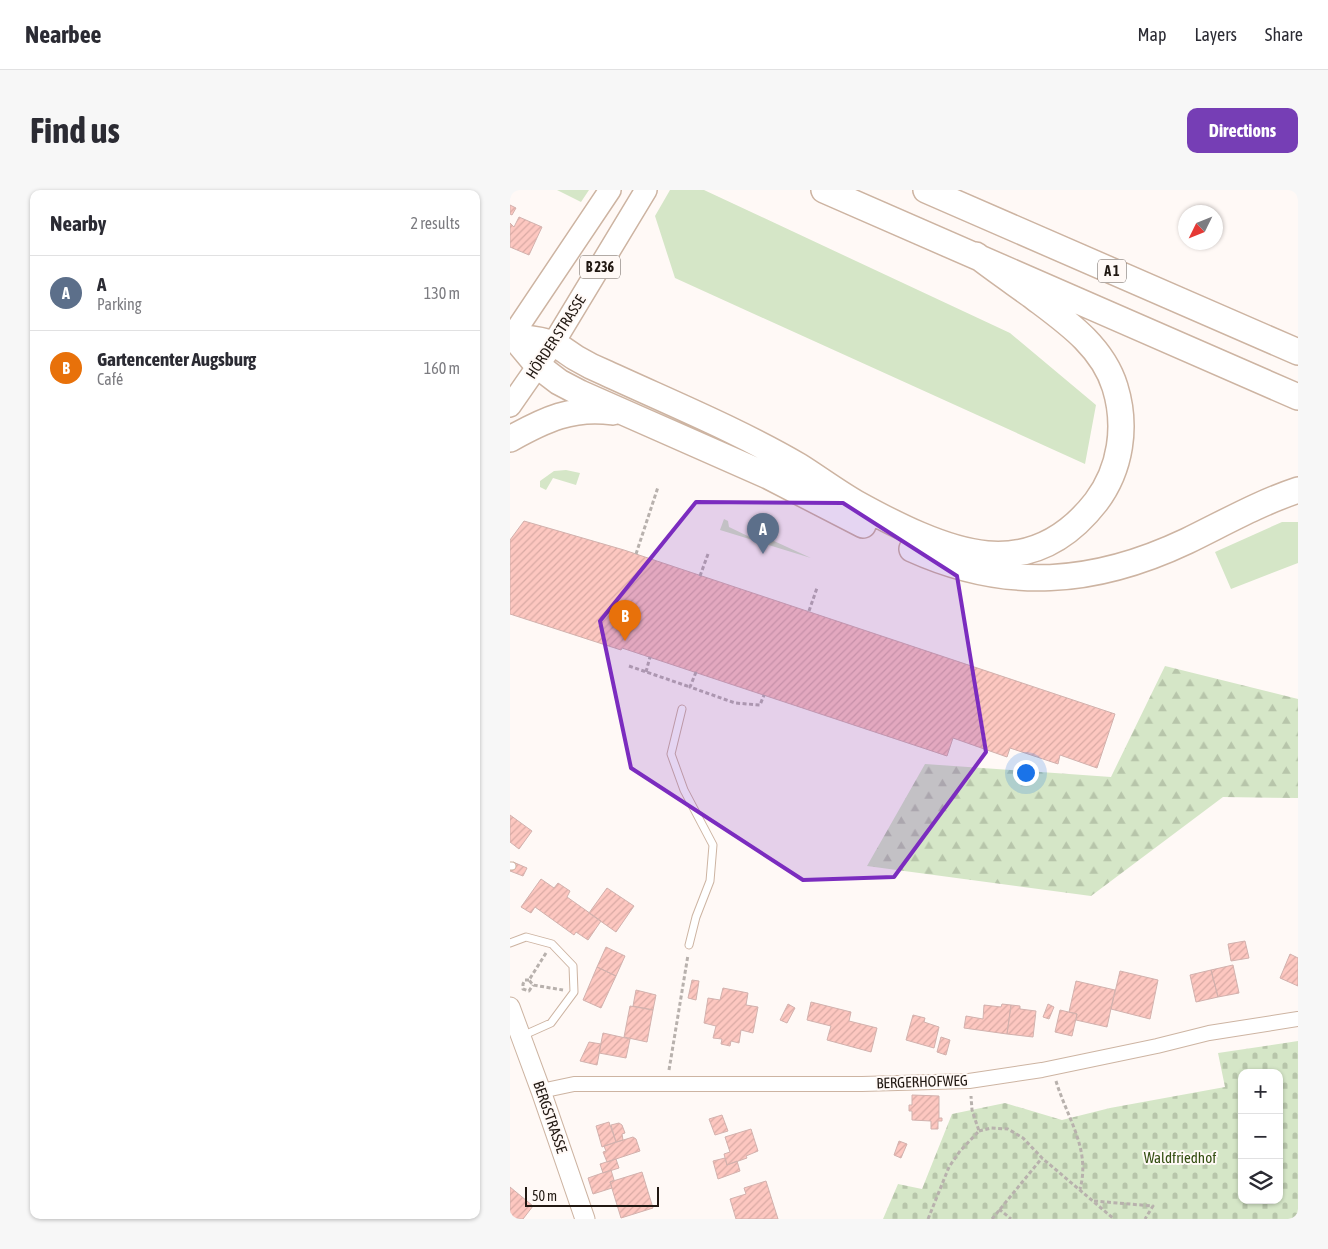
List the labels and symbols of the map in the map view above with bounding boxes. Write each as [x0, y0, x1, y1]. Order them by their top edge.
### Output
north arrow [1178, 205, 1223, 250]
road number: B 236 [580, 256, 620, 278]
road number: A 1 [1098, 260, 1126, 282]
street label: HÖRDER STRASSE [522, 291, 589, 382]
pin: A [747, 513, 779, 554]
pin: B [609, 600, 641, 641]
your location [1013, 760, 1039, 786]
street label: BERGERHOFWEG [876, 1071, 968, 1092]
street label: BERGSTRASSE [530, 1078, 571, 1156]
park label: Waldfriedhof [1144, 1149, 1216, 1166]
scale bar [525, 1184, 659, 1207]

